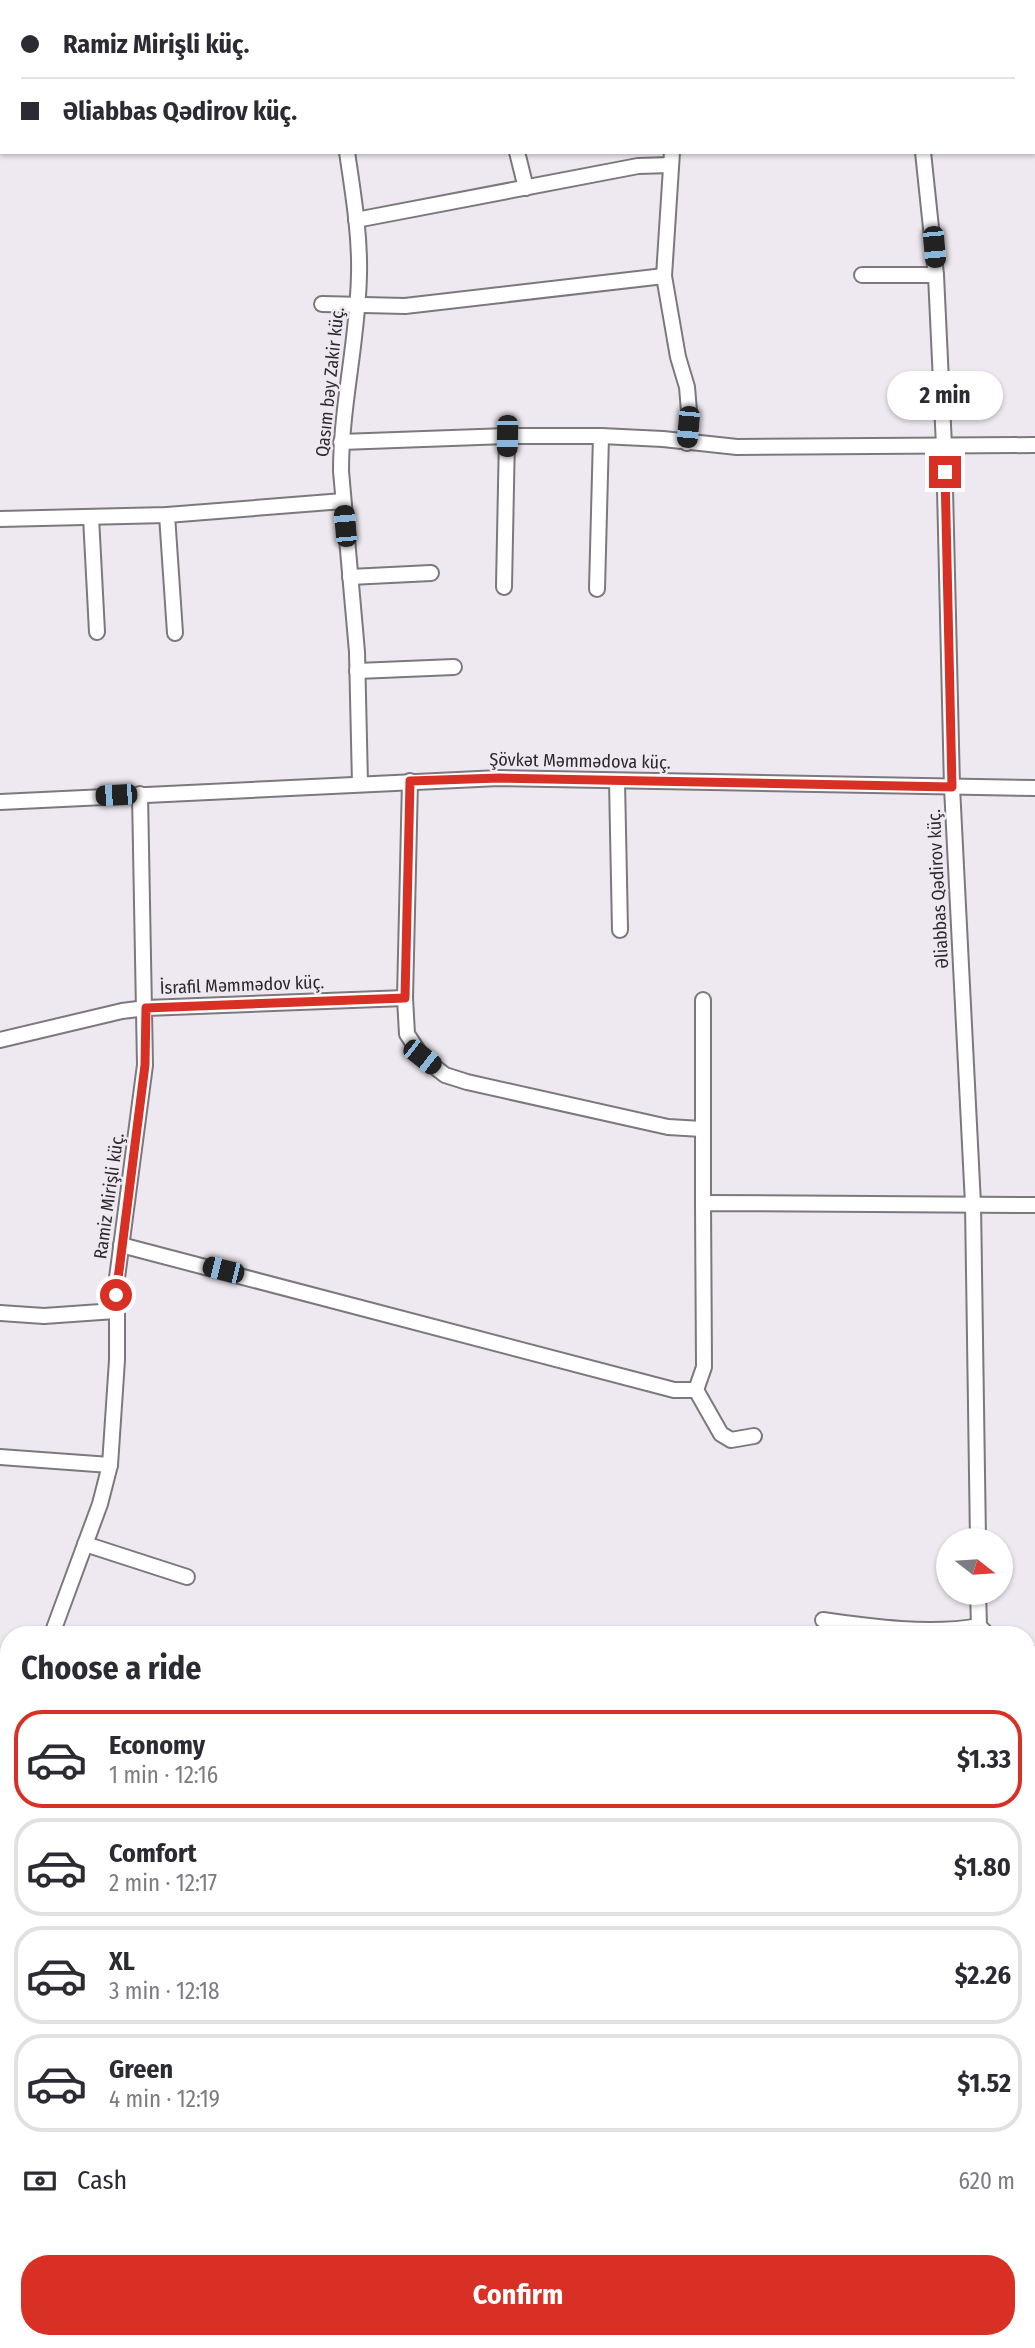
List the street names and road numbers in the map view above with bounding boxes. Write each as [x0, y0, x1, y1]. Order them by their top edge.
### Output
street label: Qasım bəy Zakir küç. [311, 306, 349, 458]
street label: Şövkət Məmmədova küç. [489, 748, 671, 774]
street label: Əliabbas Qədirov küç. [923, 809, 953, 969]
street label: İsrafil Məmmədov küç. [159, 971, 325, 999]
street label: Ramiz Mirişli küç. [89, 1131, 129, 1260]

